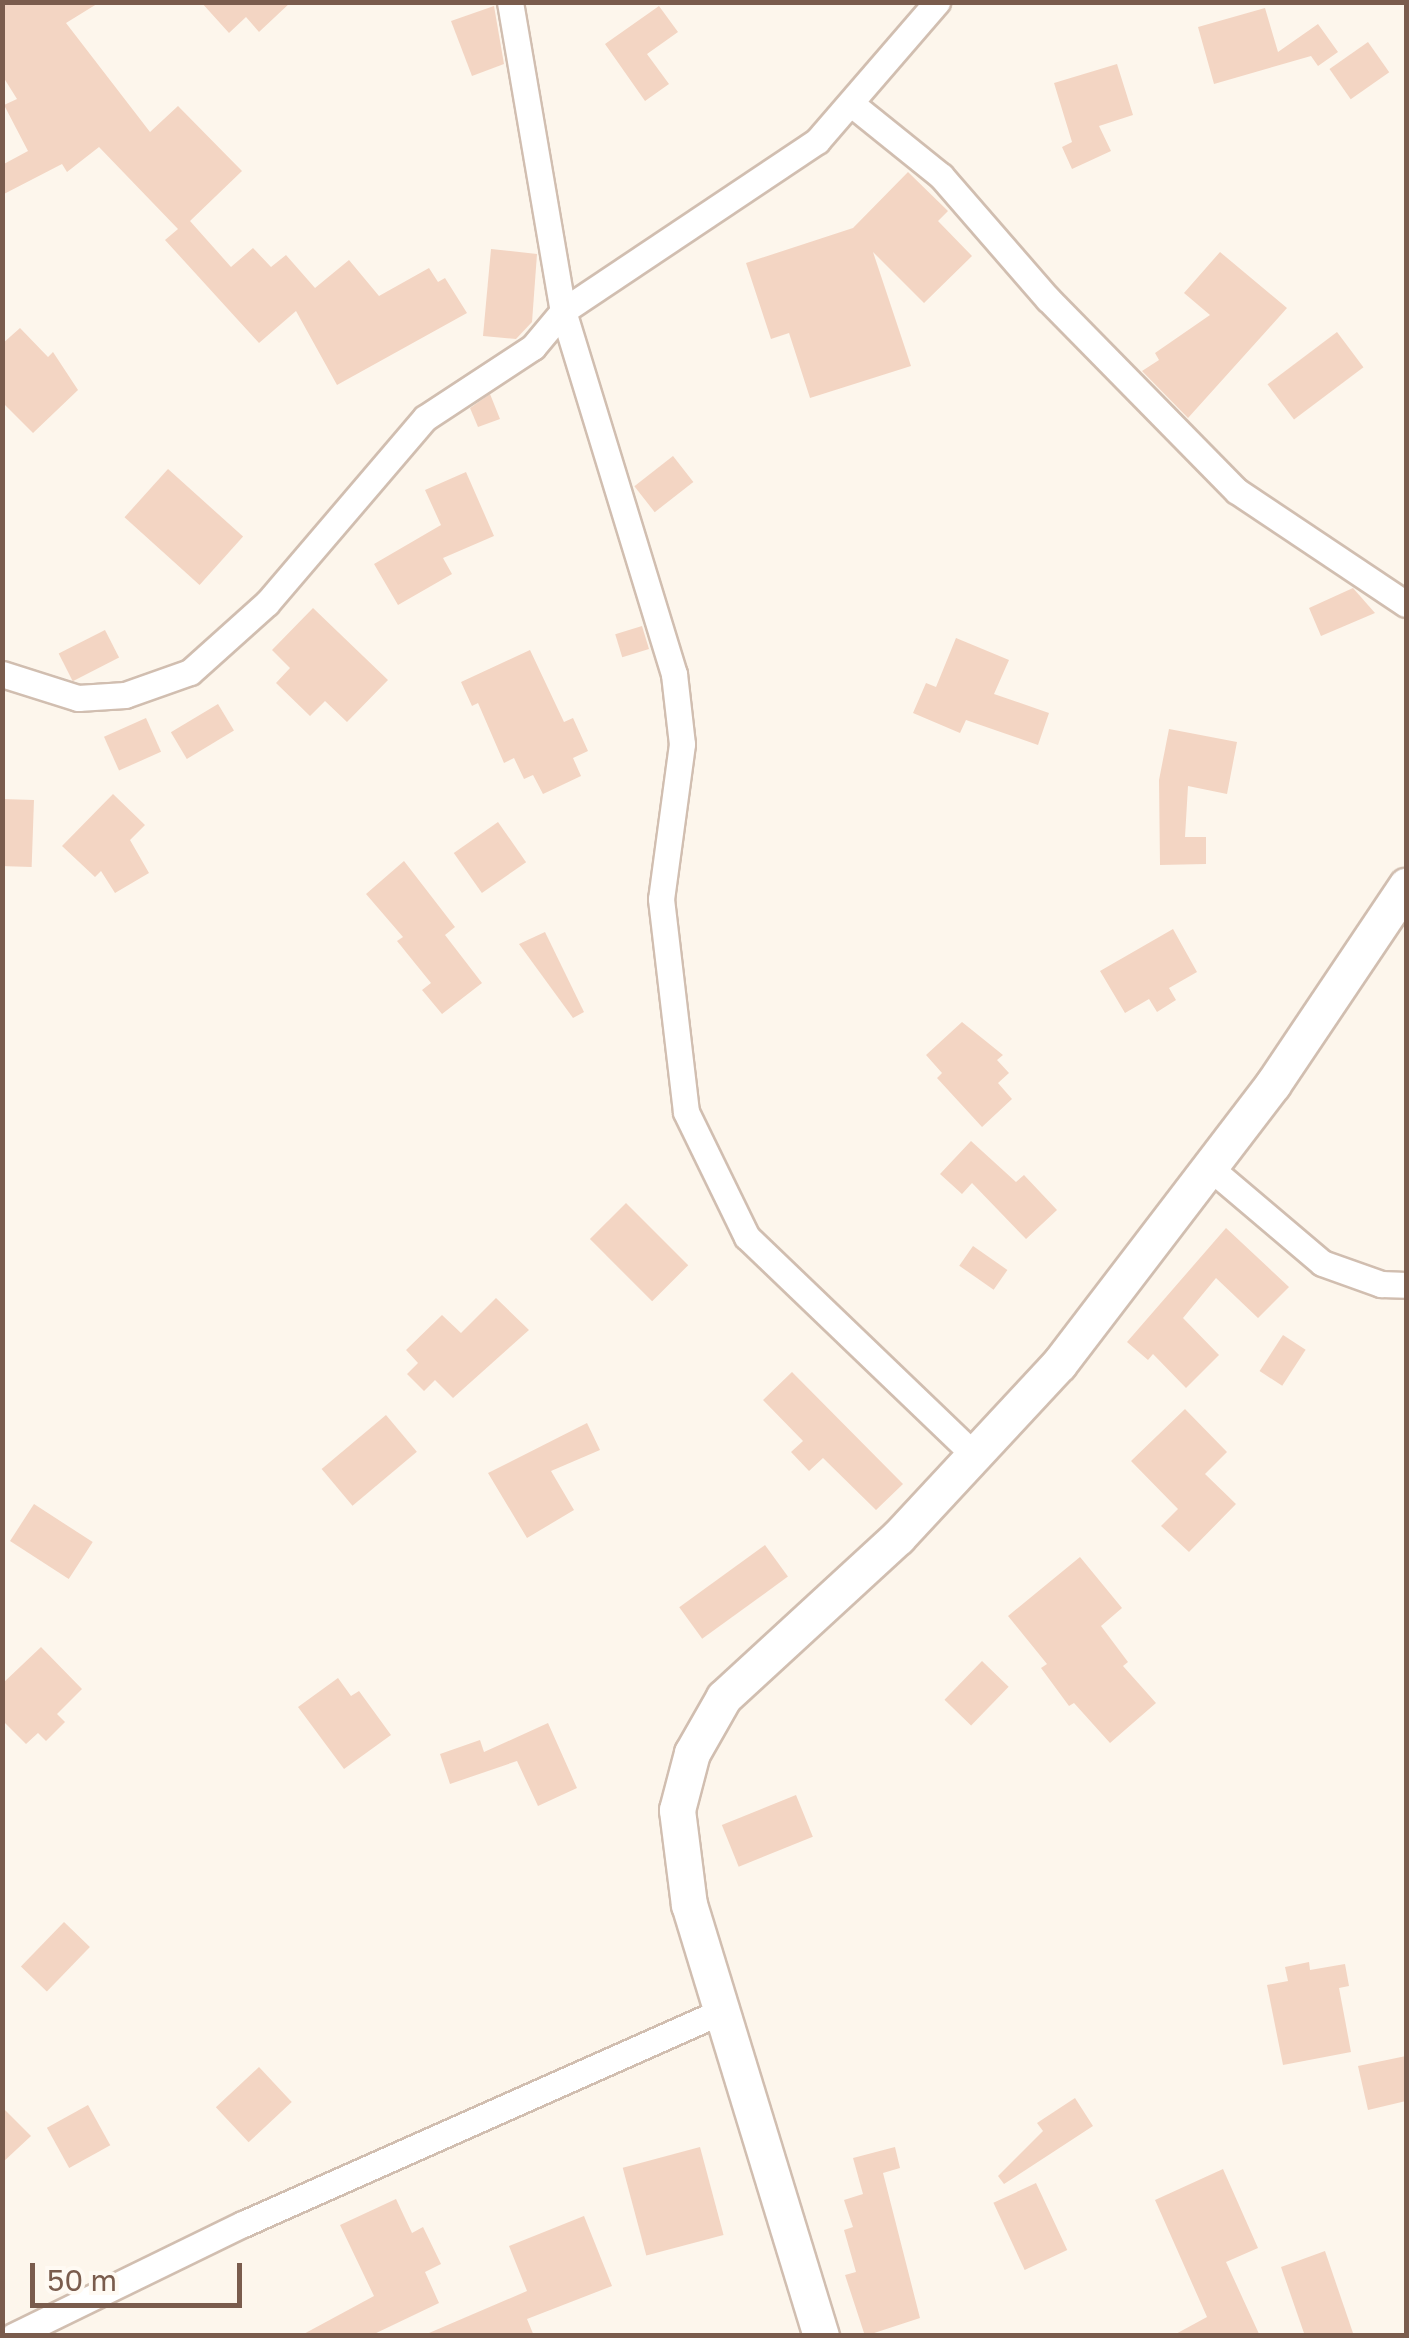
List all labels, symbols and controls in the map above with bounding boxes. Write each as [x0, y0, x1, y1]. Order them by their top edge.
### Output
scale bar [35, 2243, 248, 2305]
text: 50 m [47, 2262, 117, 2298]

